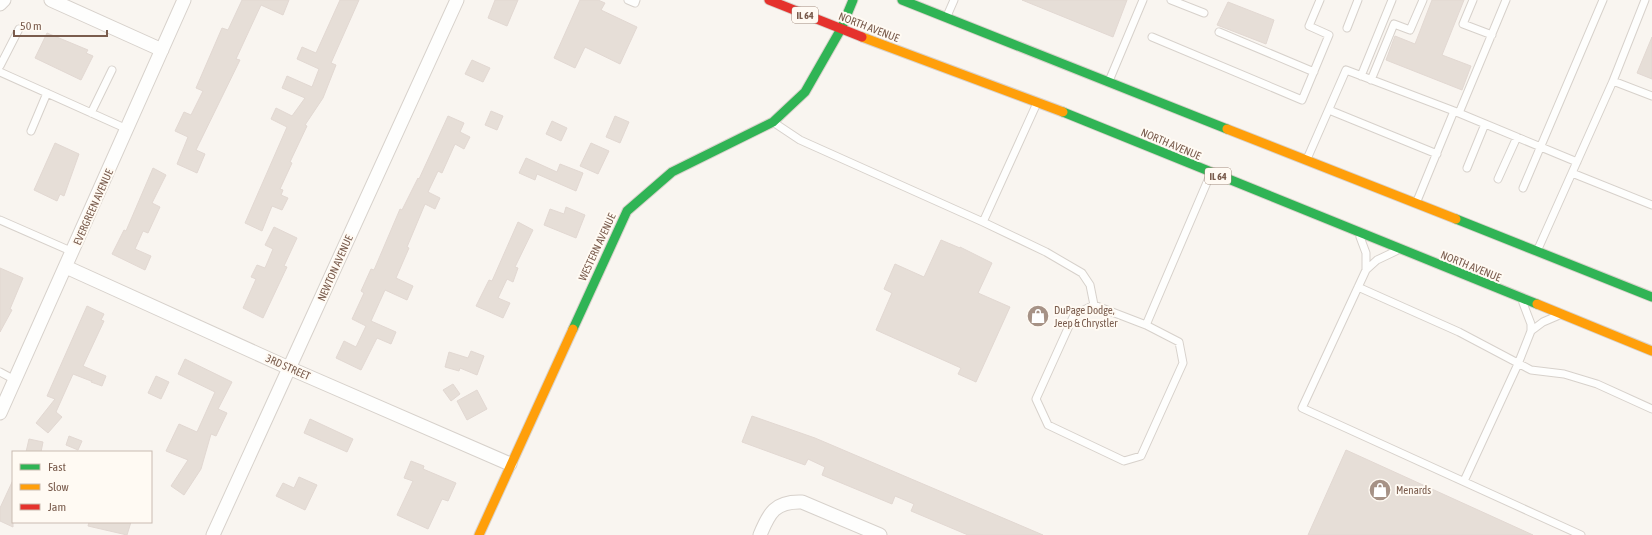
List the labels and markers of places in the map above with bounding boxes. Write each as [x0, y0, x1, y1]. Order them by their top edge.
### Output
shop icon: DuPage Dodge, Jeep & Chrystler [1025, 303, 1051, 329]
place label: DuPage Dodge, Jeep & Chrystler [1054, 304, 1118, 329]
shop icon: Menards [1367, 477, 1393, 503]
place label: Menards [1396, 484, 1431, 496]

